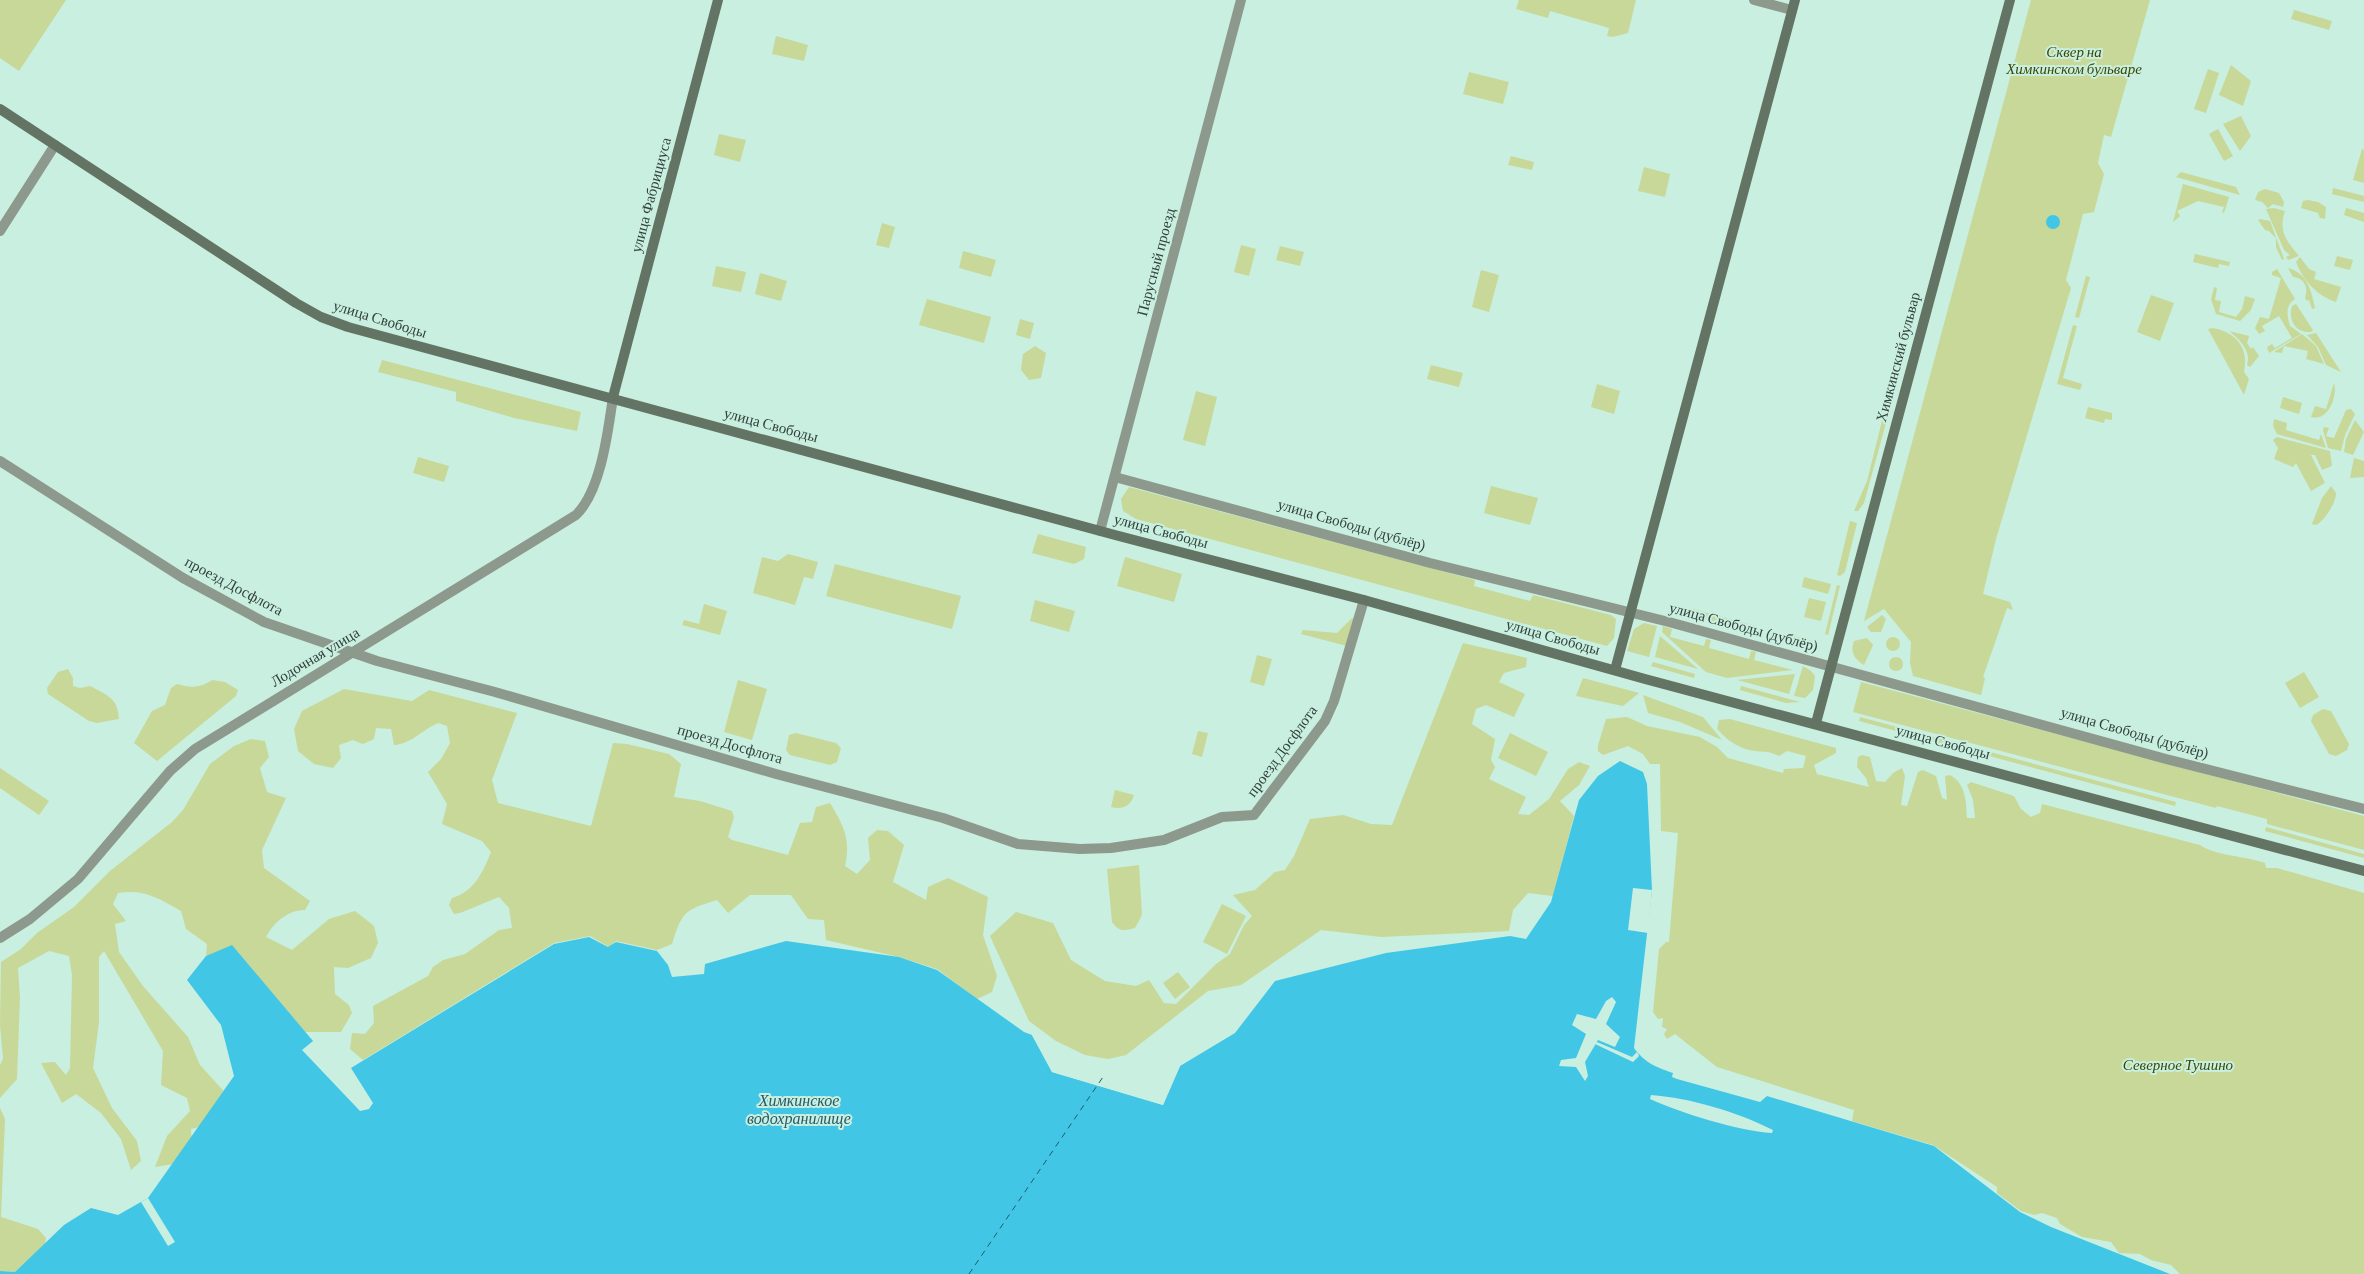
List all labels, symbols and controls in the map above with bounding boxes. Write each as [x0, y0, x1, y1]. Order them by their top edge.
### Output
park label: Сквер на Химкинском бульваре [2005, 44, 2142, 77]
street label: улица Фабрициуса [628, 135, 674, 254]
street label: Парусный проезд [1134, 206, 1178, 318]
street label: Химкинский бульвар [1873, 290, 1923, 424]
street label: улица Свободы [331, 297, 429, 341]
street label: улица Свободы [722, 405, 820, 445]
street label: улица Свободы (дублёр) [1276, 496, 1428, 555]
street label: улица Свободы [1112, 511, 1210, 551]
street label: проезд Досфлота [182, 553, 286, 619]
street label: улица Свободы (дублёр) [1667, 599, 1820, 656]
street label: улица Свободы [1504, 616, 1602, 658]
street label: Лодочная улица [268, 624, 363, 690]
street label: проезд Досфлота [1244, 702, 1321, 800]
street label: улица Свободы (дублёр) [2059, 704, 2211, 763]
street label: проезд Досфлота [676, 721, 785, 767]
street label: улица Свободы [1894, 722, 1992, 762]
park label: Северное Тушино [2123, 1057, 2234, 1073]
water label: Химкинское водохранилище [747, 1092, 851, 1128]

